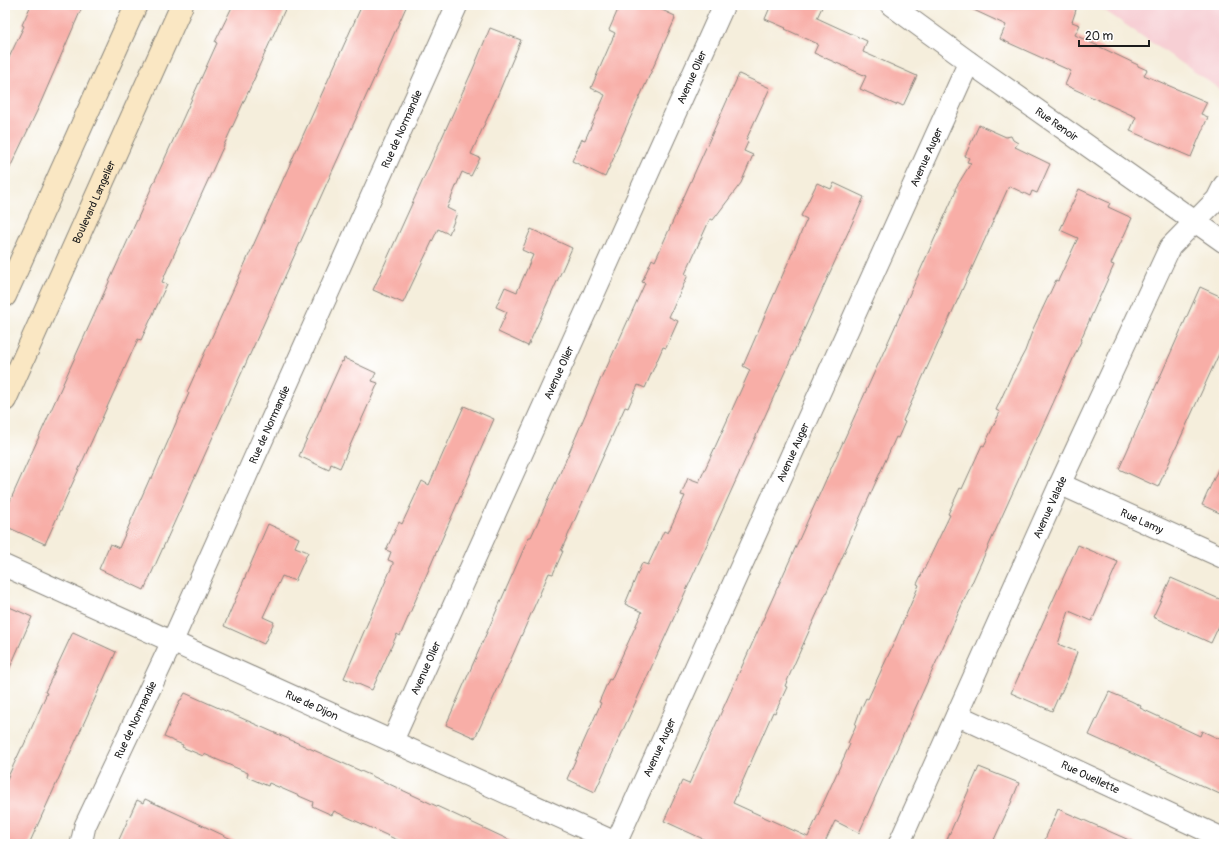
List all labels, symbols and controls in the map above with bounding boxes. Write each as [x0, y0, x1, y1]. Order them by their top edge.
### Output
scale bar [1079, 22, 1149, 48]
text: 20 m [1085, 29, 1114, 44]
street label: Avenue Olier [674, 49, 710, 106]
street label: Rue de Normandie [379, 88, 425, 170]
street label: Rue Renoir [1032, 105, 1081, 144]
street label: Avenue Auger [908, 125, 946, 189]
street label: Boulevard Langelier [70, 159, 118, 246]
street label: Avenue Olier [541, 344, 577, 402]
street label: Rue de Normandie [247, 383, 293, 466]
street label: Avenue Auger [774, 421, 812, 484]
street label: Avenue Valade [1031, 474, 1070, 540]
street label: Rue Lamy [1118, 506, 1166, 537]
street label: Avenue Olier [408, 639, 444, 697]
street label: Rue de Normandie [112, 679, 160, 761]
street label: Rue de Dijon [283, 688, 340, 723]
street label: Avenue Auger [641, 716, 679, 779]
street label: Rue Ouellette [1059, 758, 1122, 797]

